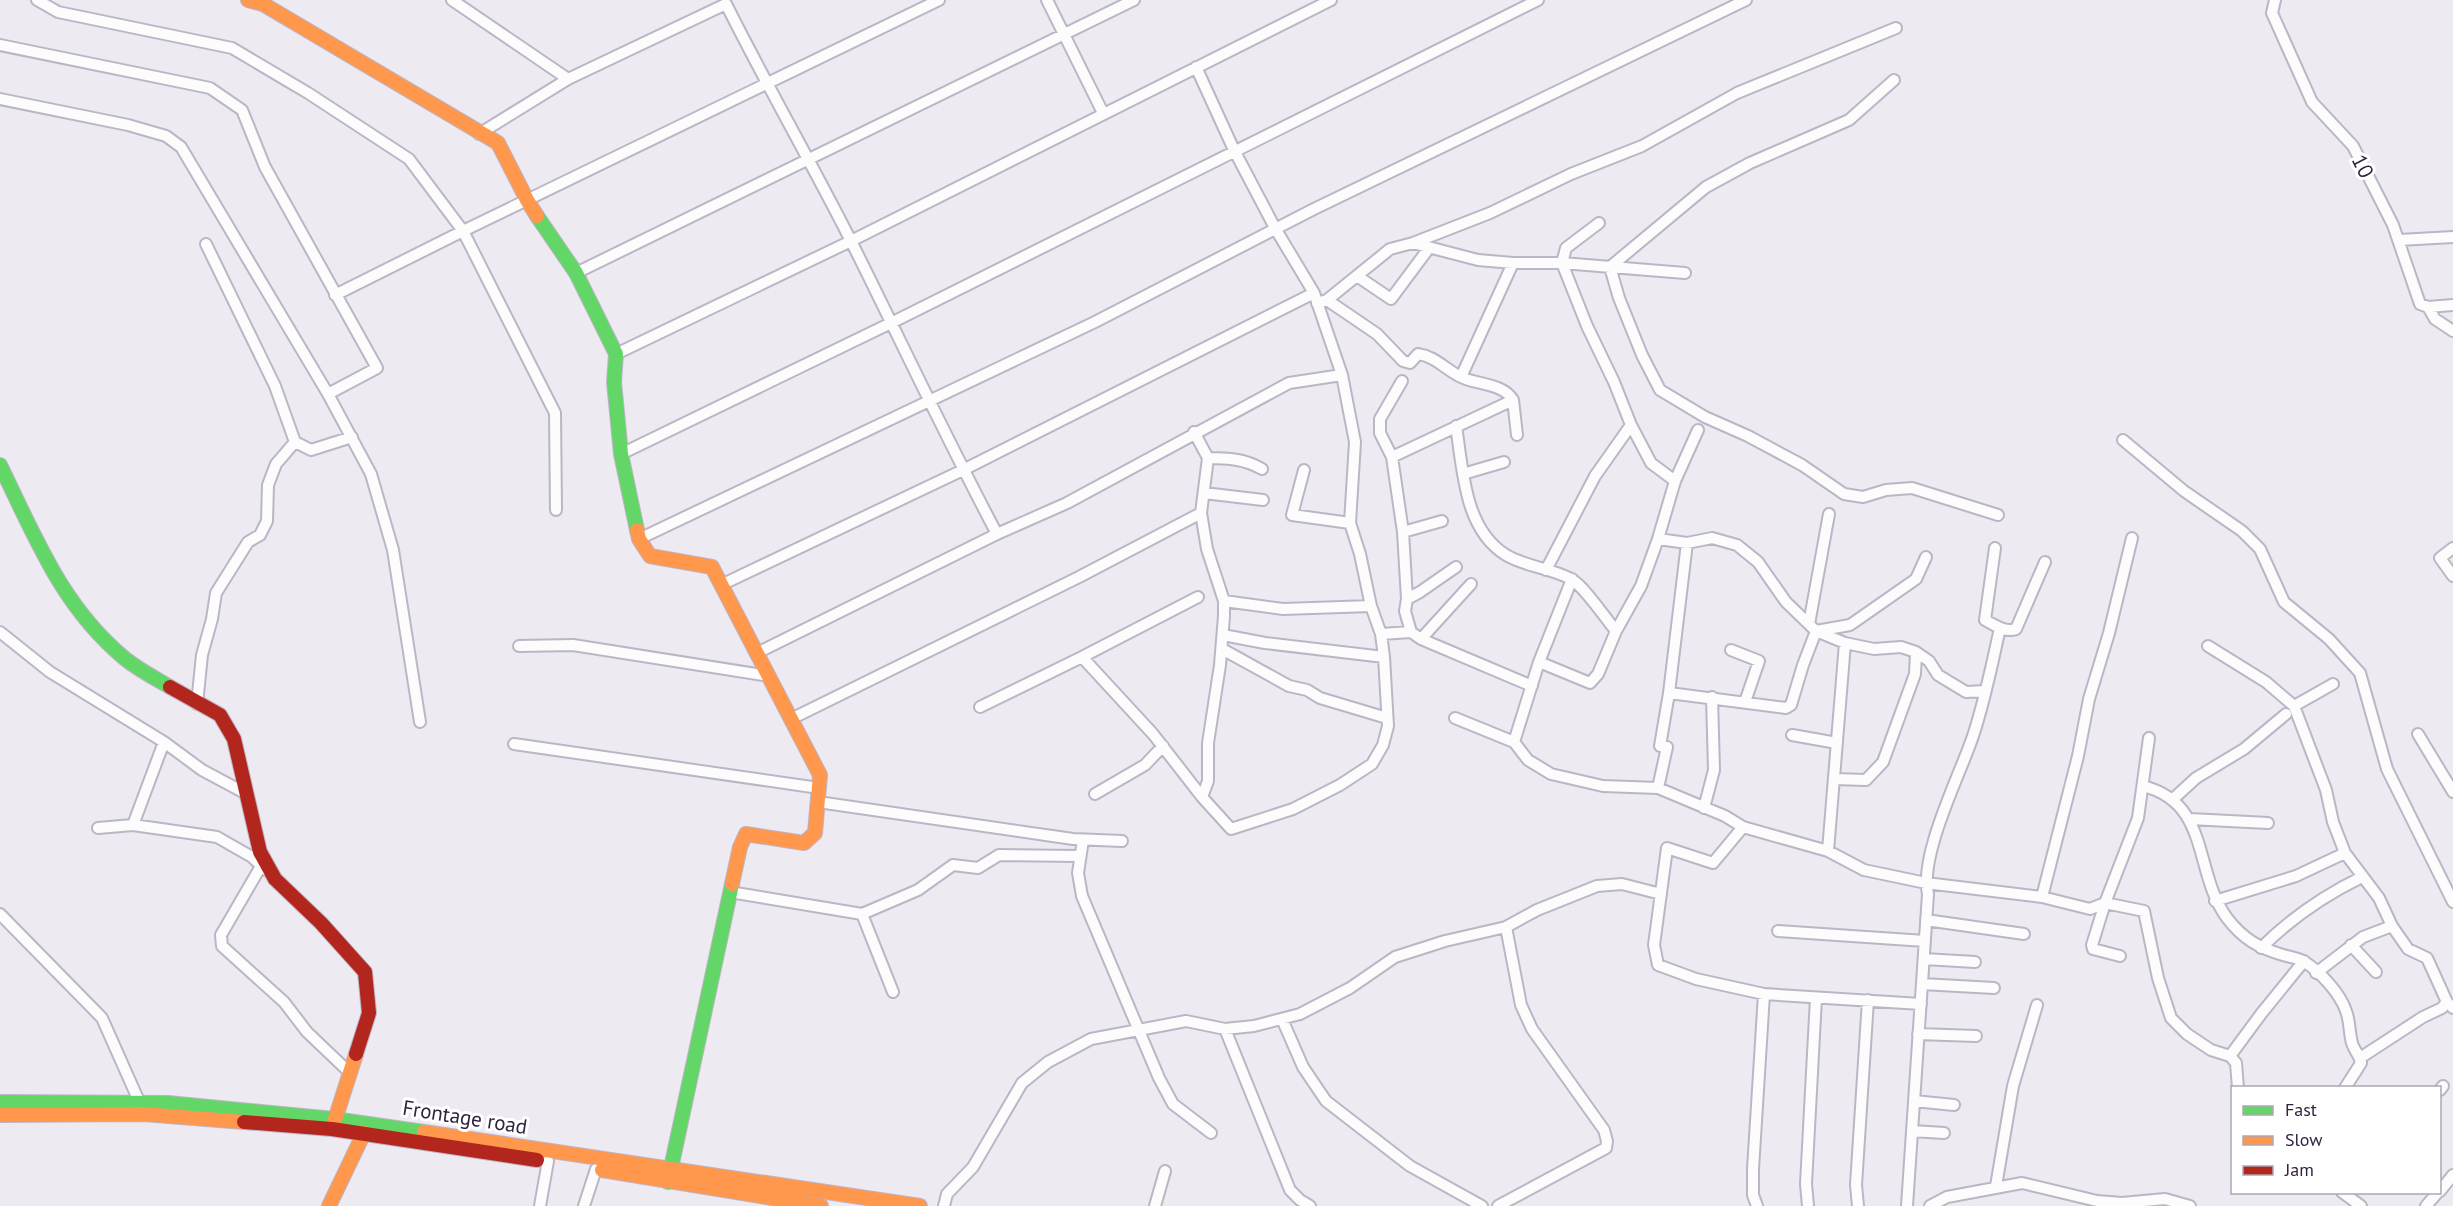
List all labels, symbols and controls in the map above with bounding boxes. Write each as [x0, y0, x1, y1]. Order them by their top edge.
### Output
street label: 10 [2346, 150, 2380, 182]
legend [2231, 1086, 2441, 1194]
street label: Frontage road [401, 1094, 529, 1140]
text: Fast [2285, 1098, 2317, 1121]
text: Slow [2285, 1128, 2323, 1151]
text: Jam [2284, 1158, 2314, 1181]

